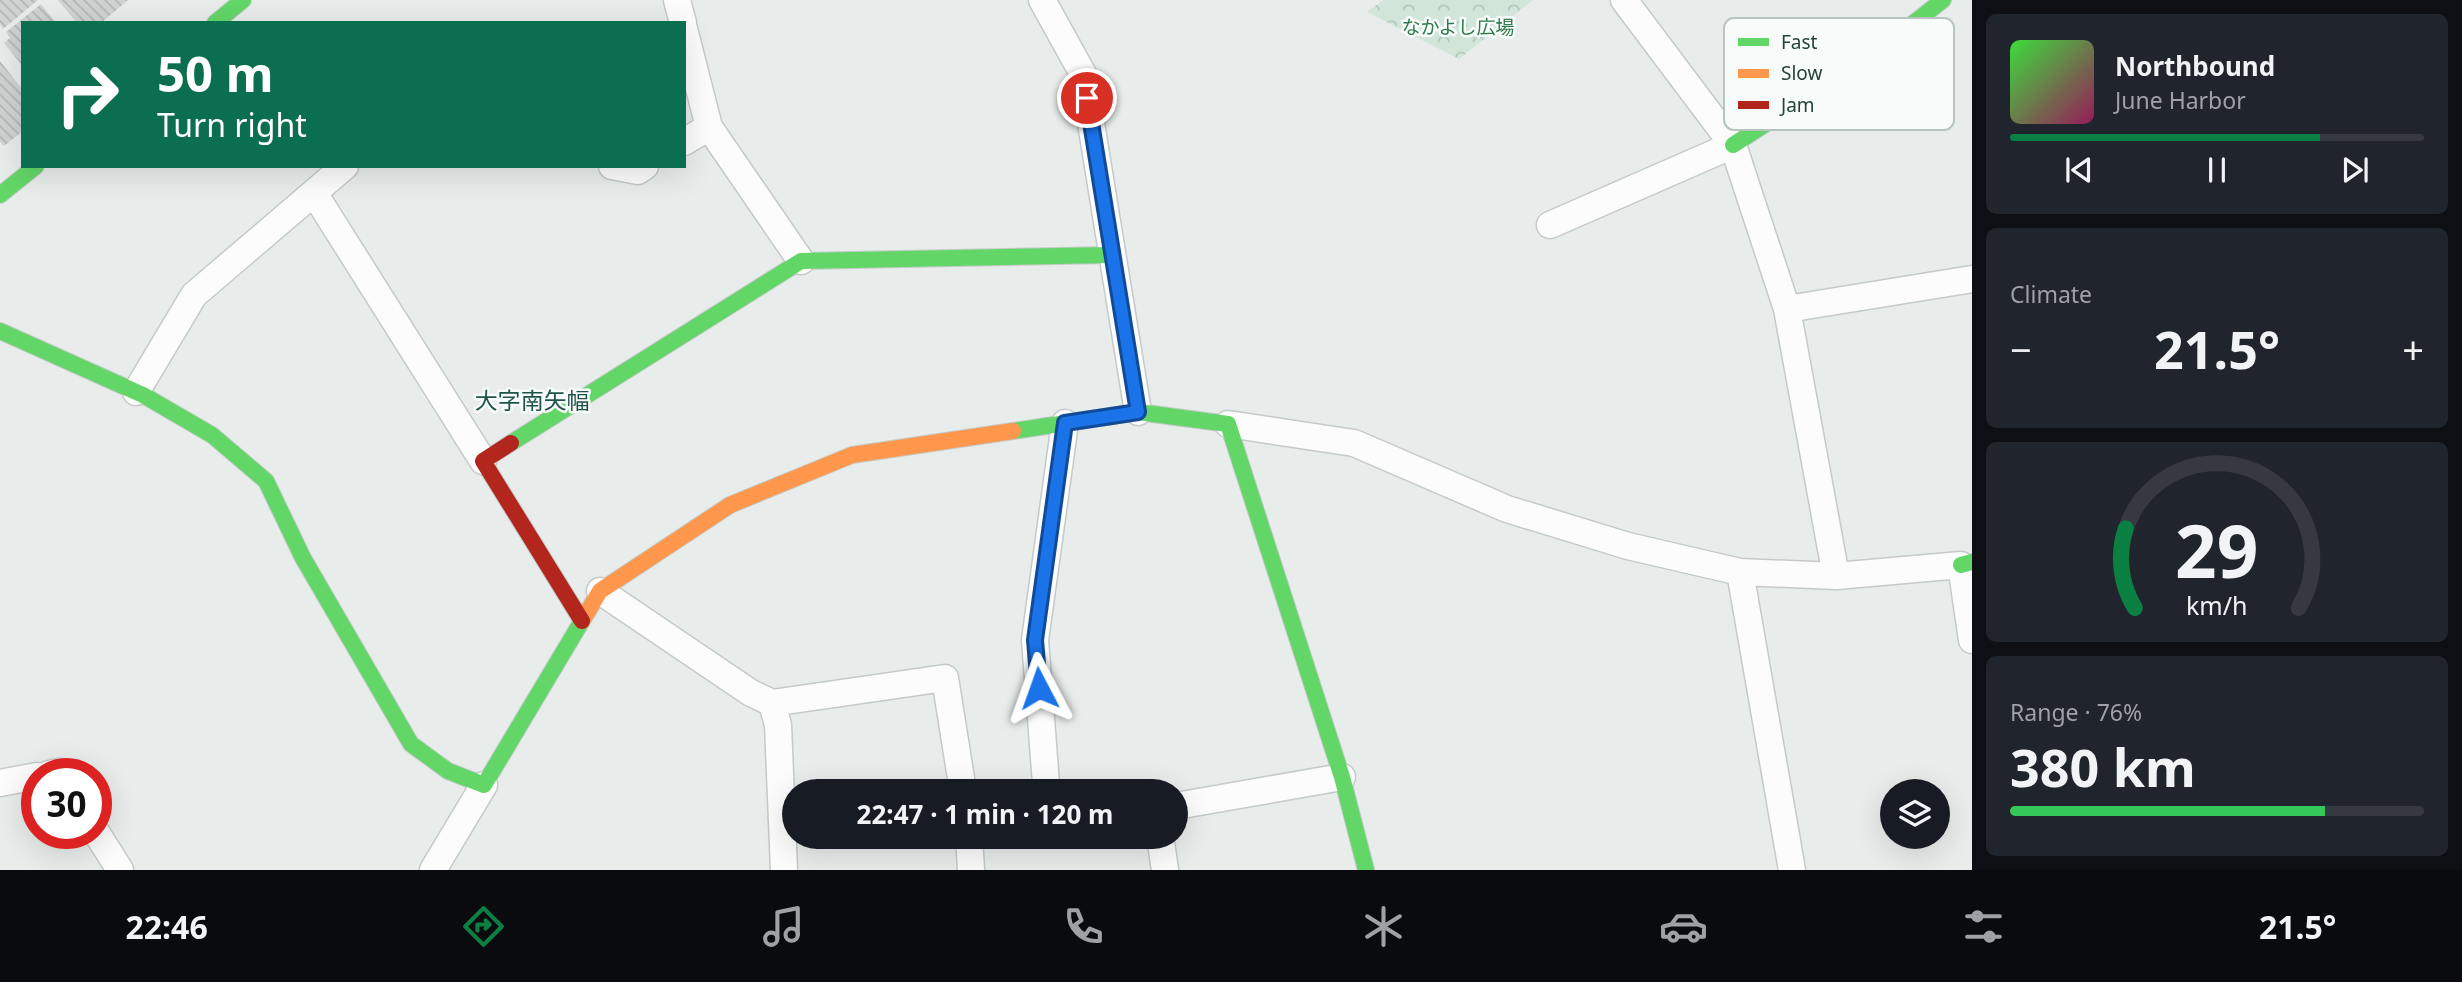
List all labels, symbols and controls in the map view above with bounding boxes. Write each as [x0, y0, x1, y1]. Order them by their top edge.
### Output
park label: なかよし広場 [1401, 14, 1515, 40]
legend [1724, 18, 1954, 130]
text: Fast [1781, 29, 1818, 55]
text: 50 m [157, 40, 274, 106]
text: Northbound [2115, 48, 2275, 84]
icon: right [42, 49, 133, 140]
text: Slow [1781, 60, 1822, 86]
pin [1057, 68, 1117, 128]
icon: arrive [1068, 79, 1106, 117]
text: June Harbor [2115, 84, 2246, 116]
text: Jam [1779, 92, 1815, 118]
text: Turn right [157, 103, 307, 146]
icon: previous [2060, 151, 2098, 189]
icon: pause [2198, 151, 2236, 189]
icon: next [2336, 151, 2374, 189]
text: Climate [2010, 278, 2092, 310]
text: 21.5° [2154, 313, 2280, 384]
text: − [2010, 323, 2032, 375]
text: + [2402, 323, 2424, 375]
district label: 大字南矢幅 [475, 384, 590, 416]
text: 29 [2175, 500, 2259, 599]
text: km/h [2186, 588, 2248, 622]
position arrow [1002, 651, 1076, 725]
text: Range · 76% [2010, 696, 2142, 728]
text: 380 km [2010, 731, 2196, 802]
speed limit sign: 30 [21, 758, 112, 849]
map controls [1880, 779, 1950, 849]
button: layers [1880, 779, 1950, 849]
text: 22:47 · 1 min · 120 m [857, 796, 1113, 832]
icon: directions [459, 902, 508, 951]
icon: music [759, 902, 808, 951]
icon: phone [1059, 902, 1108, 951]
icon: climate [1359, 902, 1408, 951]
icon: car [1659, 902, 1708, 951]
icon: filters [1959, 902, 2008, 951]
text: 22:46 [126, 905, 208, 948]
text: 21.5° [2259, 905, 2336, 948]

